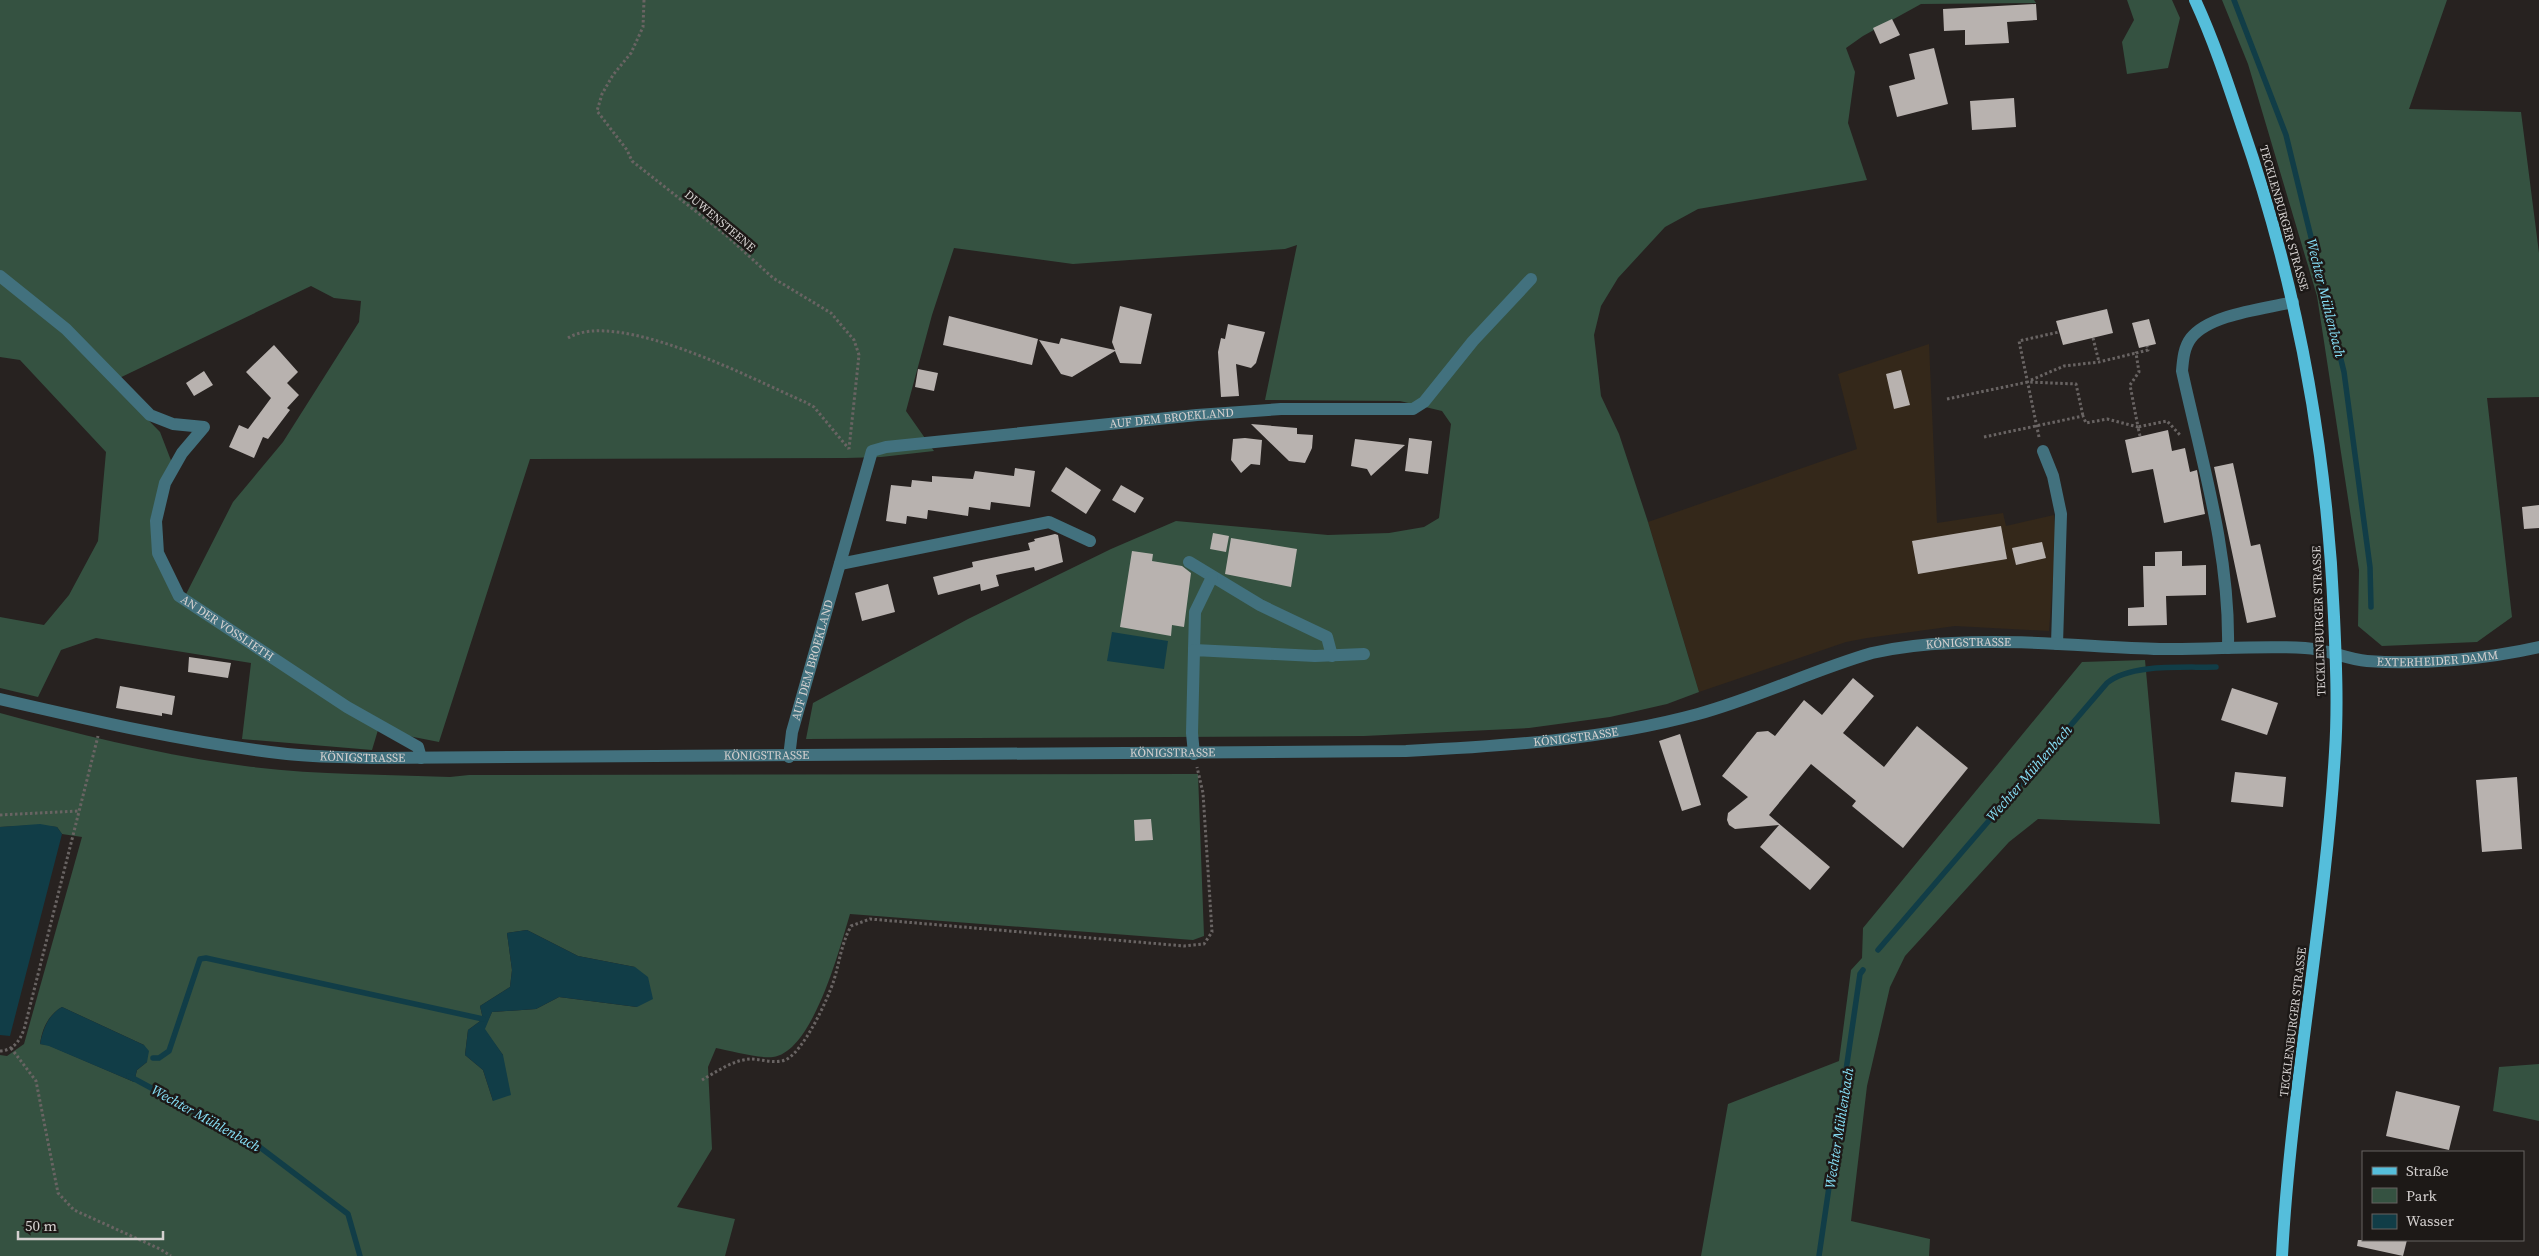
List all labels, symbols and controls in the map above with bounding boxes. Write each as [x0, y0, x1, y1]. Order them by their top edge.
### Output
street label: TECKLENBURGER STRASSE [2256, 143, 2312, 293]
street label: DUWENSTEENE [681, 187, 759, 255]
water label: Wechter Mühlenbach [2302, 236, 2351, 360]
street label: AUF DEM BROEKLAND [1109, 404, 1234, 432]
street label: TECKLENBURGER STRASSE [2308, 546, 2330, 696]
street label: AN DER VOSSLIETH [178, 591, 277, 664]
street label: AUF DEM BROEKLAND [788, 598, 837, 722]
street label: KÖNIGSTRASSE [1925, 634, 2011, 653]
street label: EXTERHEIDER DAMM [2376, 647, 2500, 670]
water label: Wechter Mühlenbach [1981, 720, 2077, 826]
street label: KÖNIGSTRASSE [1533, 723, 1619, 750]
street label: KÖNIGSTRASSE [1130, 744, 1215, 761]
street label: KÖNIGSTRASSE [724, 747, 809, 764]
street label: KÖNIGSTRASSE [319, 748, 405, 766]
street label: TECKLENBURGER STRASSE [2276, 946, 2310, 1098]
water label: Wechter Mühlenbach [1820, 1066, 1858, 1190]
water label: Wechter Mühlenbach [148, 1080, 265, 1157]
legend [2362, 1151, 2524, 1241]
text: Straße [2406, 1160, 2449, 1181]
text: Park [2406, 1185, 2438, 1206]
scale bar [18, 1208, 162, 1240]
text: Wasser [2406, 1210, 2455, 1231]
text: 50 m [25, 1215, 57, 1236]

